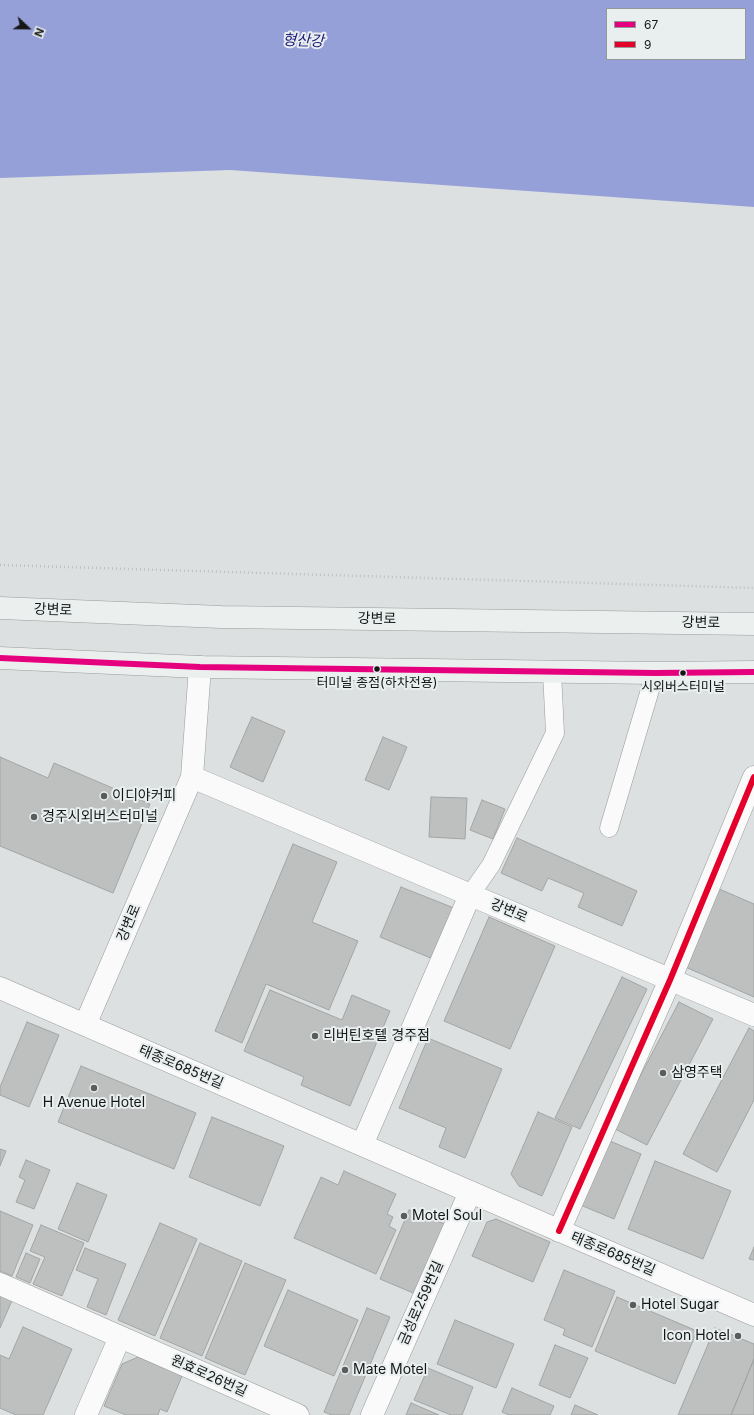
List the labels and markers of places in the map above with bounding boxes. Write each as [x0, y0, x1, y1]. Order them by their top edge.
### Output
marker: 터미널 종점(하차전용) [372, 664, 382, 674]
marker: 시외버스터미널 [678, 668, 688, 678]
place label: 터미널 종점(하차전용) [317, 675, 437, 691]
place label: 시외버스터미널 [641, 679, 725, 695]
place label: 이디야커피 [112, 788, 176, 804]
marker: 이디야커피 [99, 791, 109, 801]
place label: 경주시외버스터미널 [42, 809, 158, 825]
marker: 경주시외버스터미널 [29, 812, 39, 822]
place label: 리버틴호텔 경주점 [323, 1028, 430, 1044]
marker: 리버틴호텔 경주점 [310, 1031, 320, 1041]
place label: 삼영주택 [671, 1065, 723, 1081]
marker: 삼영주택 [658, 1068, 668, 1078]
marker: H Avenue Hotel [89, 1083, 99, 1093]
place label: H Avenue Hotel [43, 1095, 145, 1111]
place label: Motel Soul [412, 1208, 482, 1224]
marker: Motel Soul [399, 1211, 409, 1221]
place label: Hotel Sugar [641, 1297, 719, 1313]
marker: Hotel Sugar [628, 1300, 638, 1310]
place label: Icon Hotel [663, 1328, 730, 1344]
marker: Icon Hotel [733, 1331, 743, 1341]
place label: Mate Motel [353, 1362, 427, 1378]
marker: Mate Motel [340, 1365, 350, 1375]

